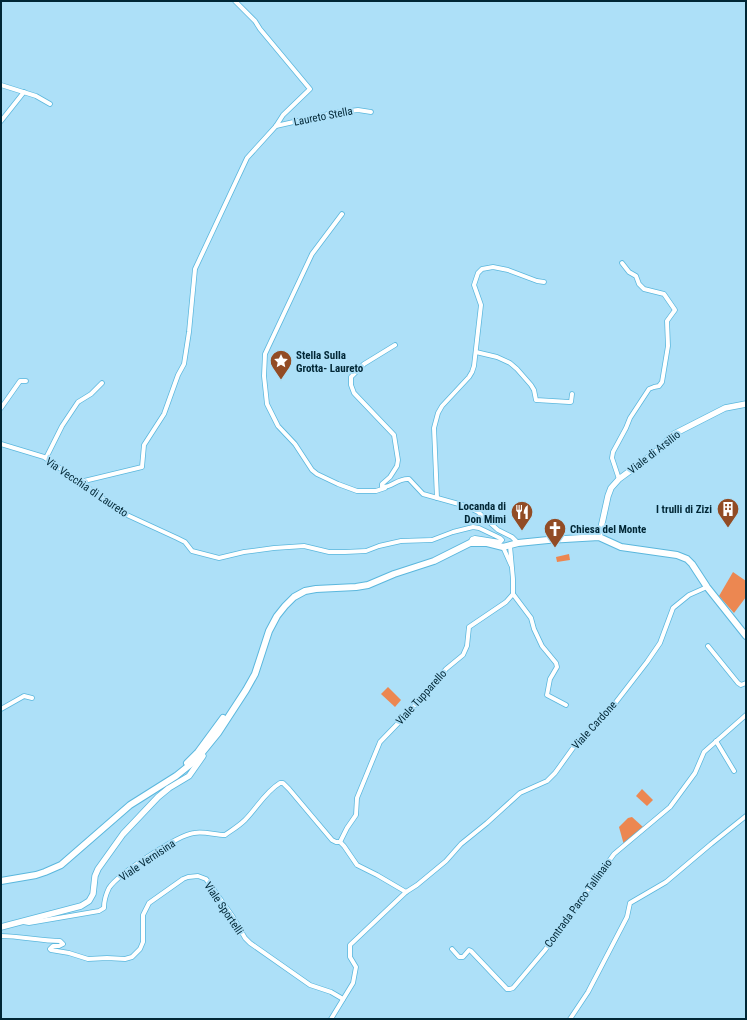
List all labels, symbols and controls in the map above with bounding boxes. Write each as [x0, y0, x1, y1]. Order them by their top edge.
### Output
street label: Laureto Stella [292, 104, 354, 129]
place icon: Stella Sulla Grotta- Laureto [268, 348, 294, 381]
place label: Stella Sulla Grotta- Laureto [296, 349, 364, 375]
street label: Viale di Arsilio [626, 428, 683, 477]
street label: Via Vecchia di Laureto [43, 455, 131, 520]
building icon: I trulli di Zizi [715, 496, 741, 529]
restaurant icon: Locanda di Don Mimi [509, 499, 535, 532]
place label: Locanda di Don Mimi [458, 500, 506, 526]
place label: I trulli di Zizi [656, 503, 712, 516]
church icon: Chiesa del Monte [542, 516, 568, 549]
place label: Chiesa del Monte [570, 523, 646, 536]
street label: Viale Tupparello [393, 667, 450, 728]
street label: Viale Cardone [569, 699, 619, 752]
street label: Viale Vernisina [117, 837, 178, 884]
street label: Contrada Parco Tallinaio [542, 856, 615, 950]
street label: Viale Sportelli [201, 880, 246, 937]

